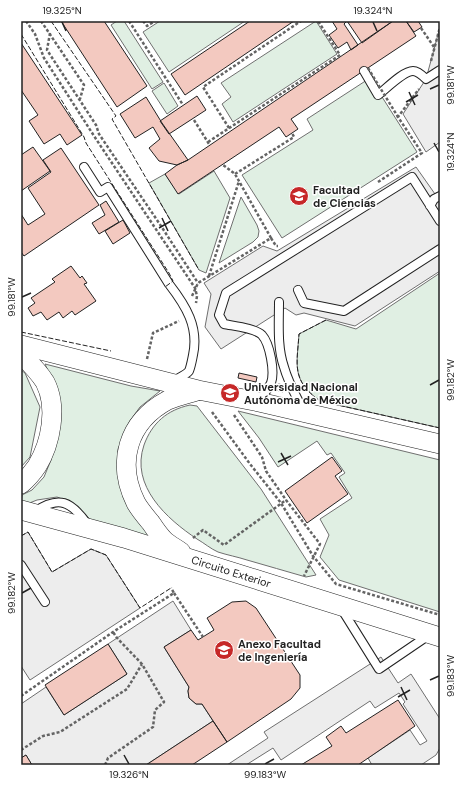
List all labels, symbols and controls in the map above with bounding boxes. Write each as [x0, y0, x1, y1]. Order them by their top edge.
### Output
text: 19.325°N [42, 4, 82, 17]
text: 19.324°N [354, 4, 393, 17]
text: 99.181°W [444, 65, 457, 105]
text: 19.324°N [444, 132, 457, 172]
place label: Facultad de Ciencias [313, 183, 376, 210]
school or university icon: Facultad de Ciencias [288, 185, 310, 207]
text: 99.181°W [5, 277, 18, 317]
text: 99.182°W [444, 359, 457, 401]
place label: Universidad Nacional Autónoma de México [244, 380, 358, 407]
school or university icon: Universidad Nacional Autónoma de México [219, 382, 241, 404]
street label: Circuito Exterior [190, 553, 273, 591]
text: 99.182°W [5, 572, 18, 614]
place label: Anexo Facultad de Ingeniería [238, 637, 321, 664]
school or university icon: Anexo Facultad de Ingeniería [213, 639, 235, 661]
text: 99.183°W [444, 655, 457, 697]
text: 19.326°N [109, 768, 149, 781]
text: 99.183°W [244, 768, 286, 781]

